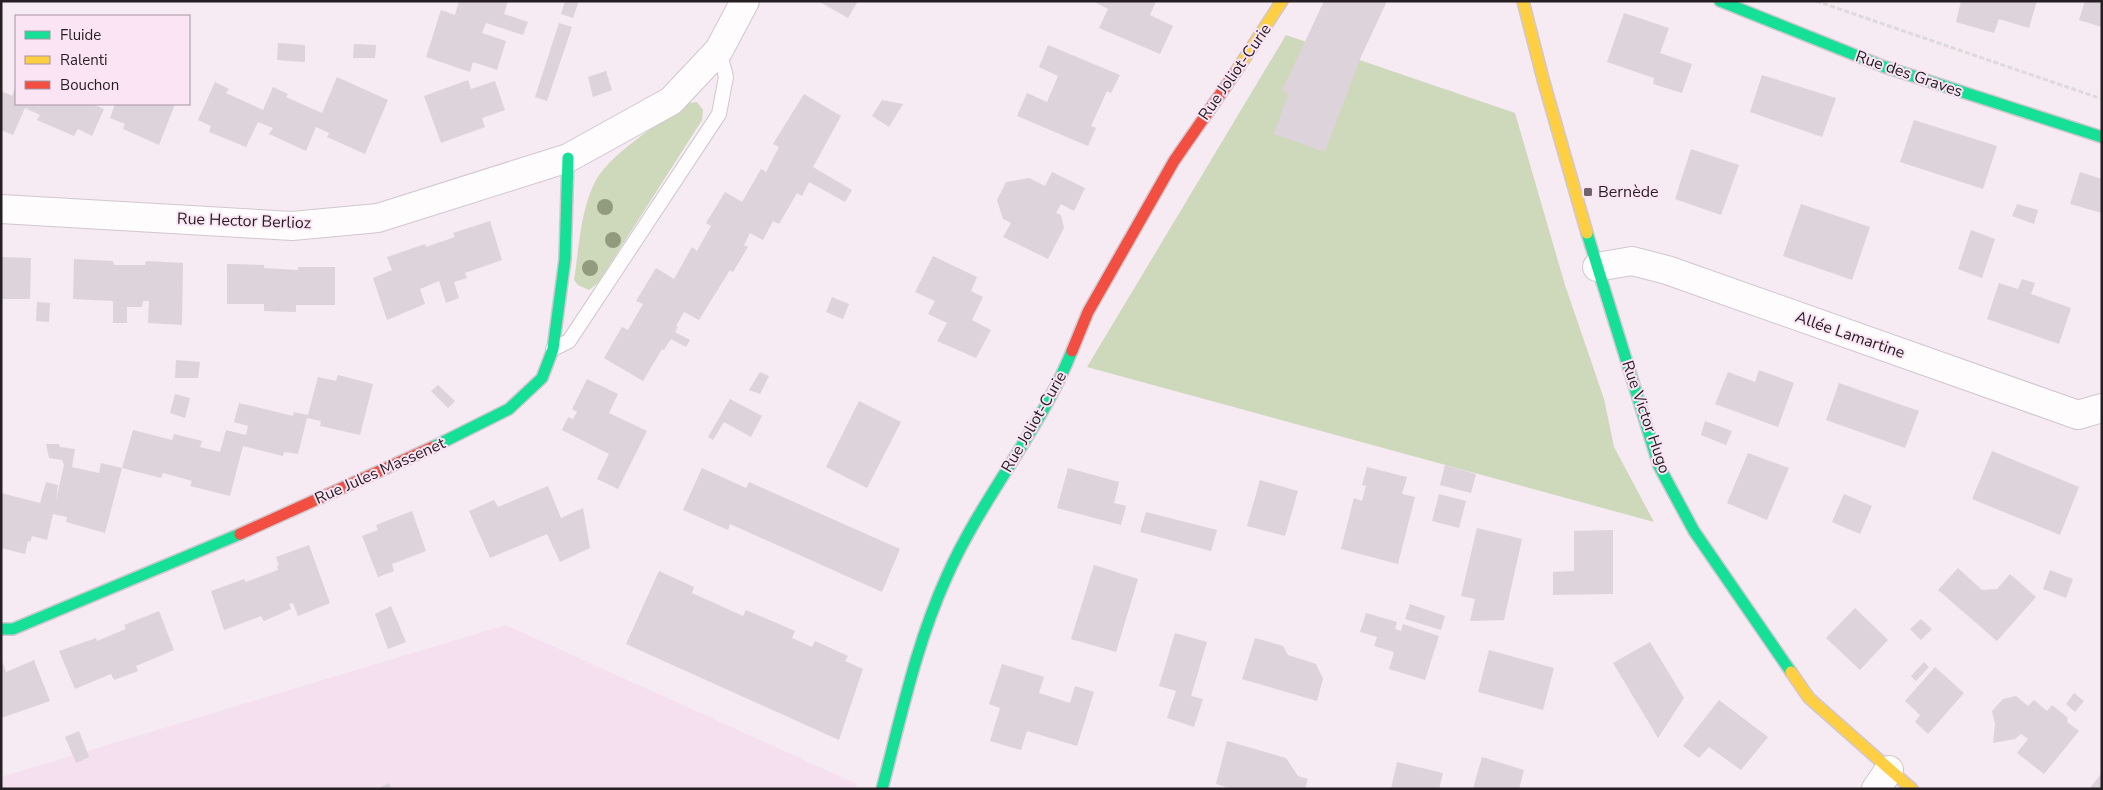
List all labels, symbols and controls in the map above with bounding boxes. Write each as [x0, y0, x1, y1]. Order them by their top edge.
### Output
legend [15, 15, 190, 105]
street label: Rue Joliot-Curie [1193, 19, 1277, 125]
text: Fluide [60, 25, 101, 45]
street label: Rue des Graves [1852, 45, 1966, 103]
text: Ralenti [60, 50, 108, 70]
text: Bouchon [60, 75, 119, 95]
place label: Bernède [1598, 181, 1659, 203]
marker: Bernède [1582, 186, 1594, 198]
street label: Rue Hector Berlioz [176, 208, 312, 234]
street label: Allée Lamartine [1792, 306, 1908, 364]
street label: Rue Victor Hugo [1616, 358, 1676, 477]
street label: Rue Joliot-Curie [996, 367, 1072, 477]
street label: Rue Jules Massenet [311, 432, 449, 510]

